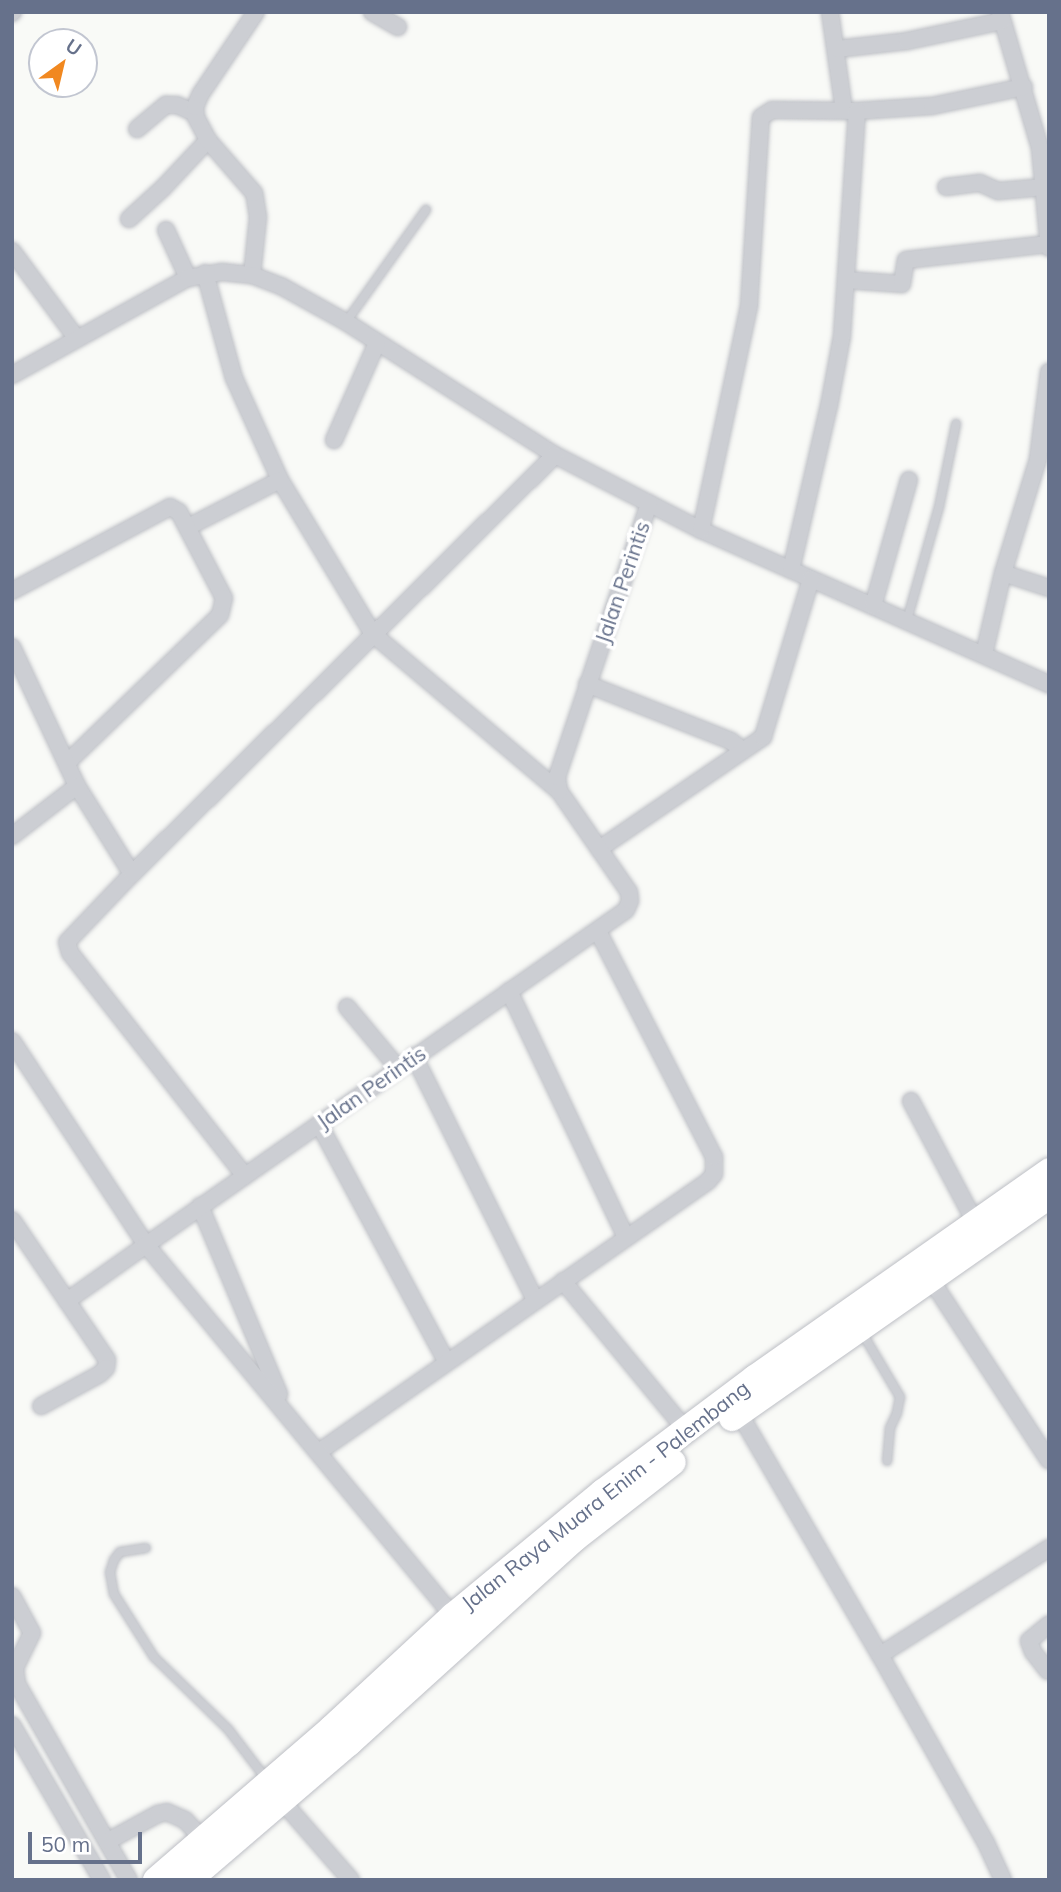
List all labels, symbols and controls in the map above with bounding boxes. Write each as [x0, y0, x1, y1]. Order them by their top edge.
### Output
north arrow [28, 28, 98, 98]
text: U [61, 33, 86, 61]
street label: Jalan Perintis [589, 518, 655, 646]
street label: Jalan Perintis [312, 1040, 430, 1134]
street label: Jalan Raya Muara Enim - Palembang [456, 1375, 754, 1615]
scale bar [32, 1818, 145, 1862]
text: 50 m [41, 1831, 90, 1857]

